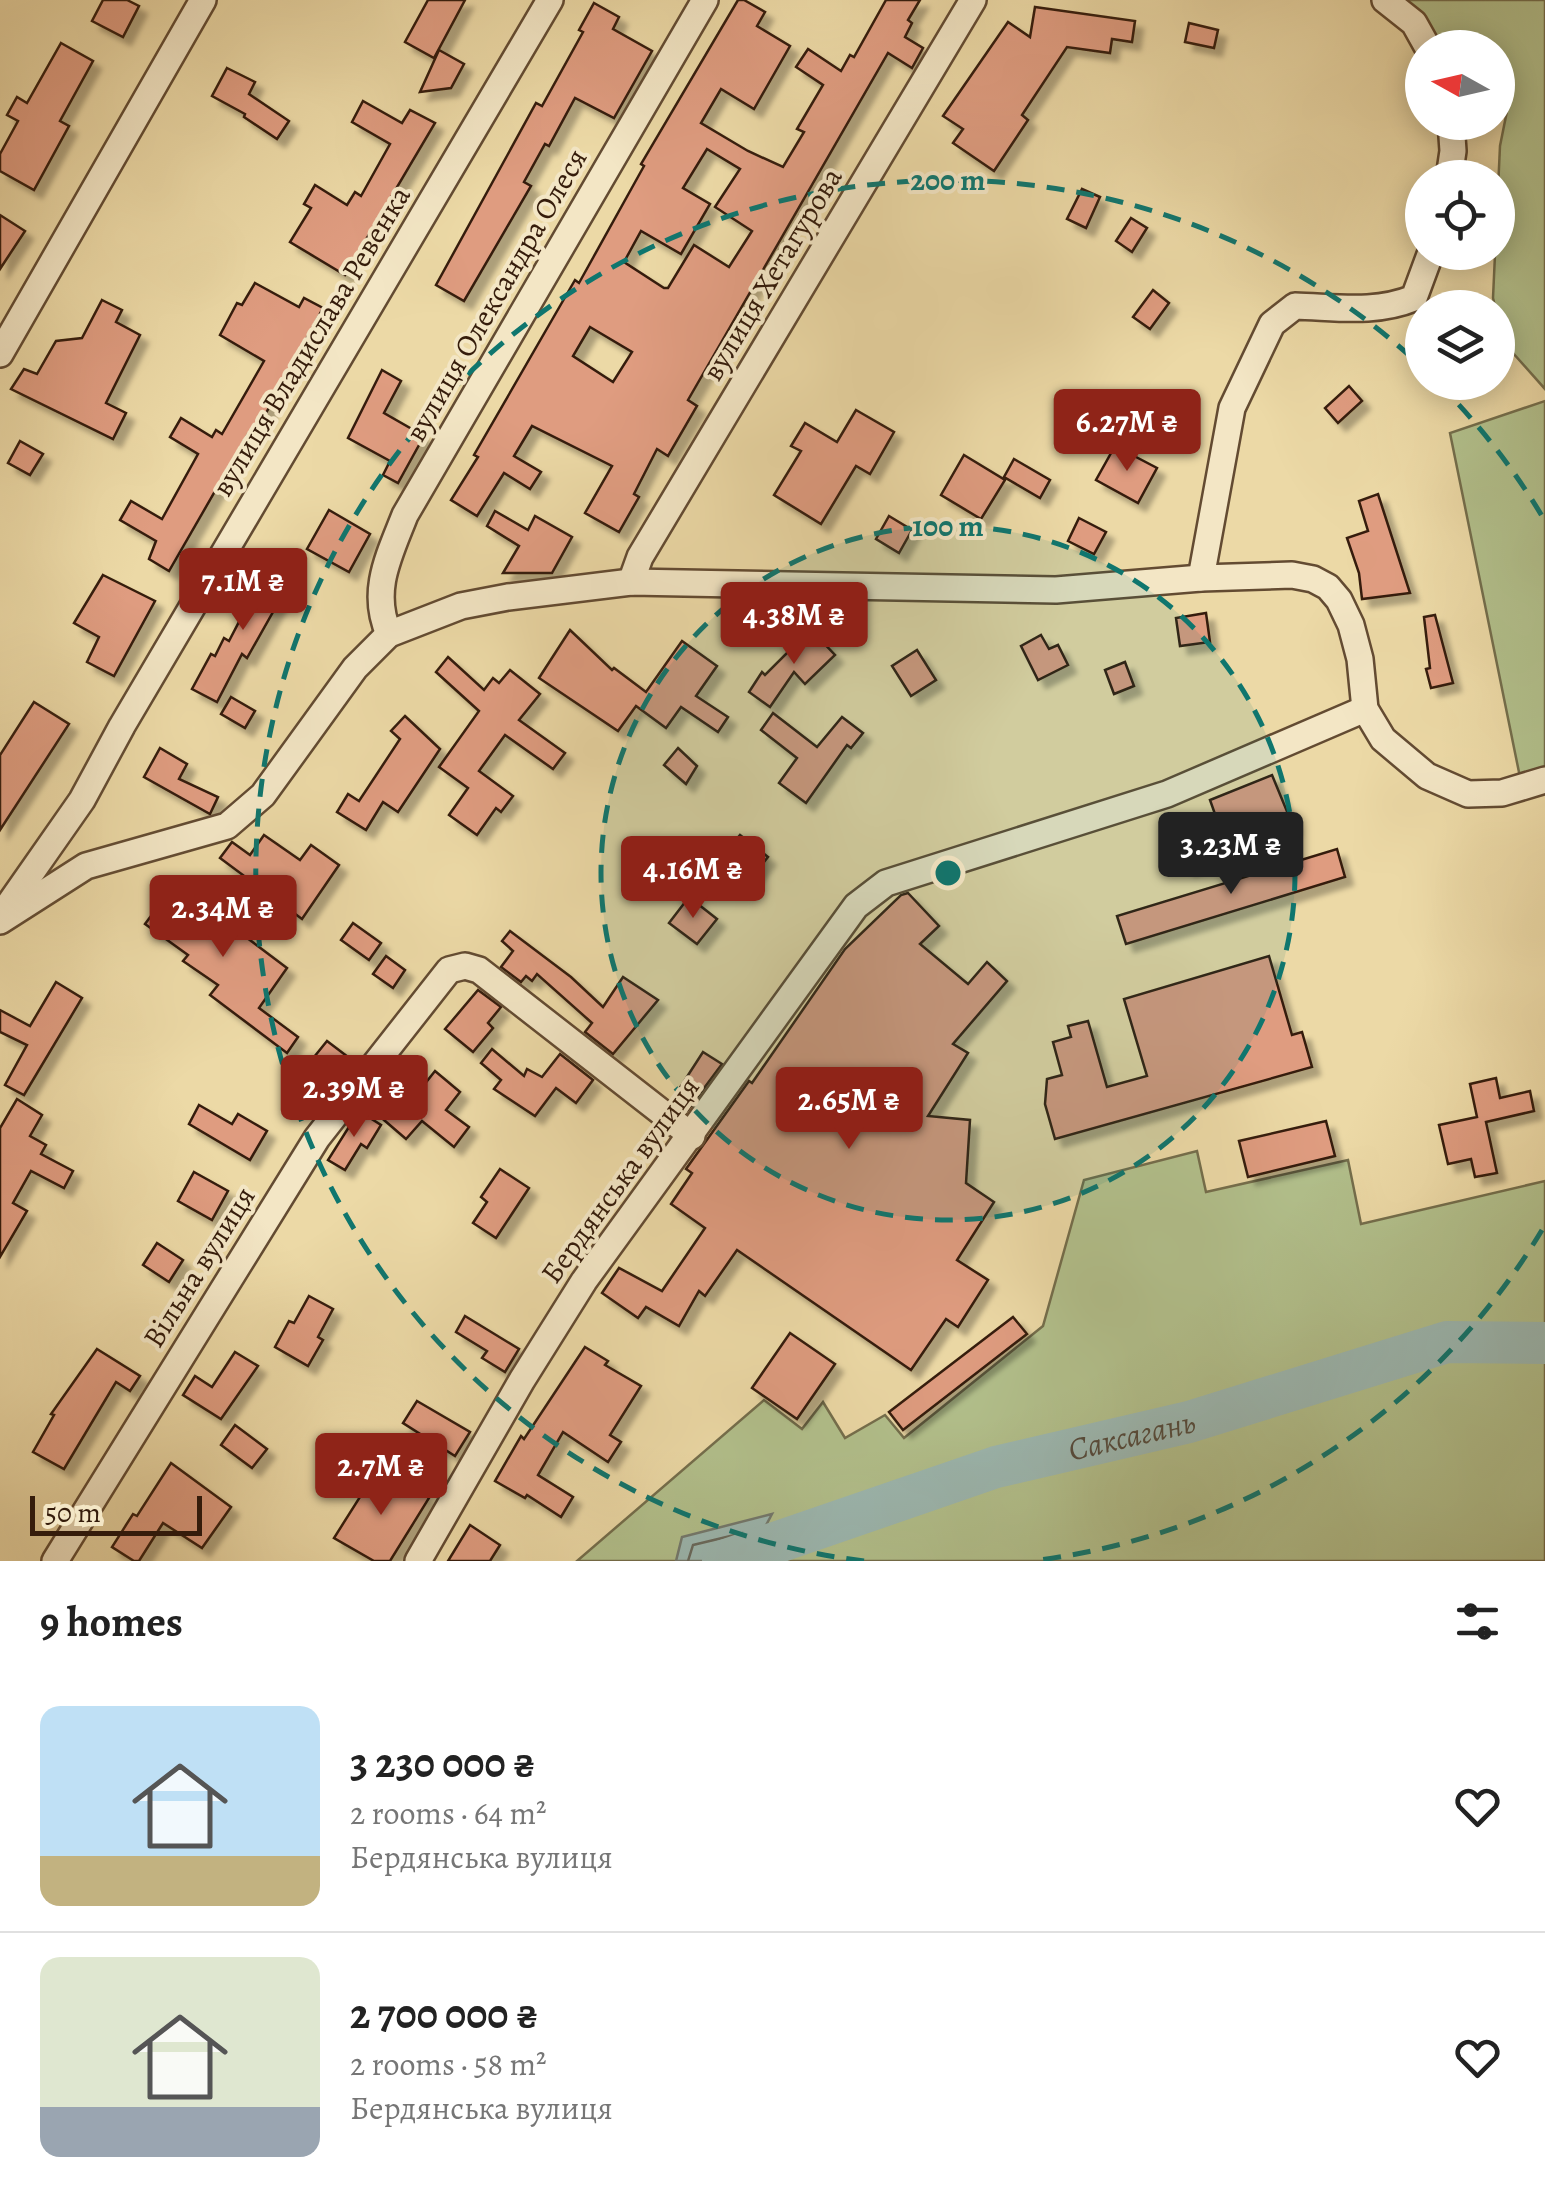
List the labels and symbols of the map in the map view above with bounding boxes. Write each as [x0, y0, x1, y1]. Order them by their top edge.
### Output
north arrow [1405, 30, 1515, 140]
street label: вулиця Олександра Олеся [396, 141, 596, 449]
street label: вулиця Хетагурова [692, 160, 852, 388]
text: 200 m [910, 160, 986, 200]
street label: вулиця Владислава Ревенка [202, 178, 420, 504]
pin: 6.27M ₴ [1035, 389, 1219, 474]
text: 100 m [912, 506, 984, 546]
pin: 7.1M ₴ [162, 548, 324, 633]
pin: 4.38M ₴ [702, 582, 886, 667]
pin: 3.23M ₴ [1139, 812, 1323, 897]
pin: 4.16M ₴ [601, 836, 785, 921]
centre of rings [930, 855, 966, 891]
pin: 2.34M ₴ [131, 875, 315, 960]
pin: 2.39M ₴ [262, 1055, 446, 1140]
pin: 2.65M ₴ [757, 1067, 941, 1152]
street label: Бердянська вулиця [531, 1069, 709, 1291]
street label: Вільна вулиця [134, 1179, 264, 1355]
water label: Саксагань [1064, 1399, 1200, 1471]
pin: 2.7M ₴ [300, 1433, 462, 1518]
scale bar [30, 1491, 202, 1536]

